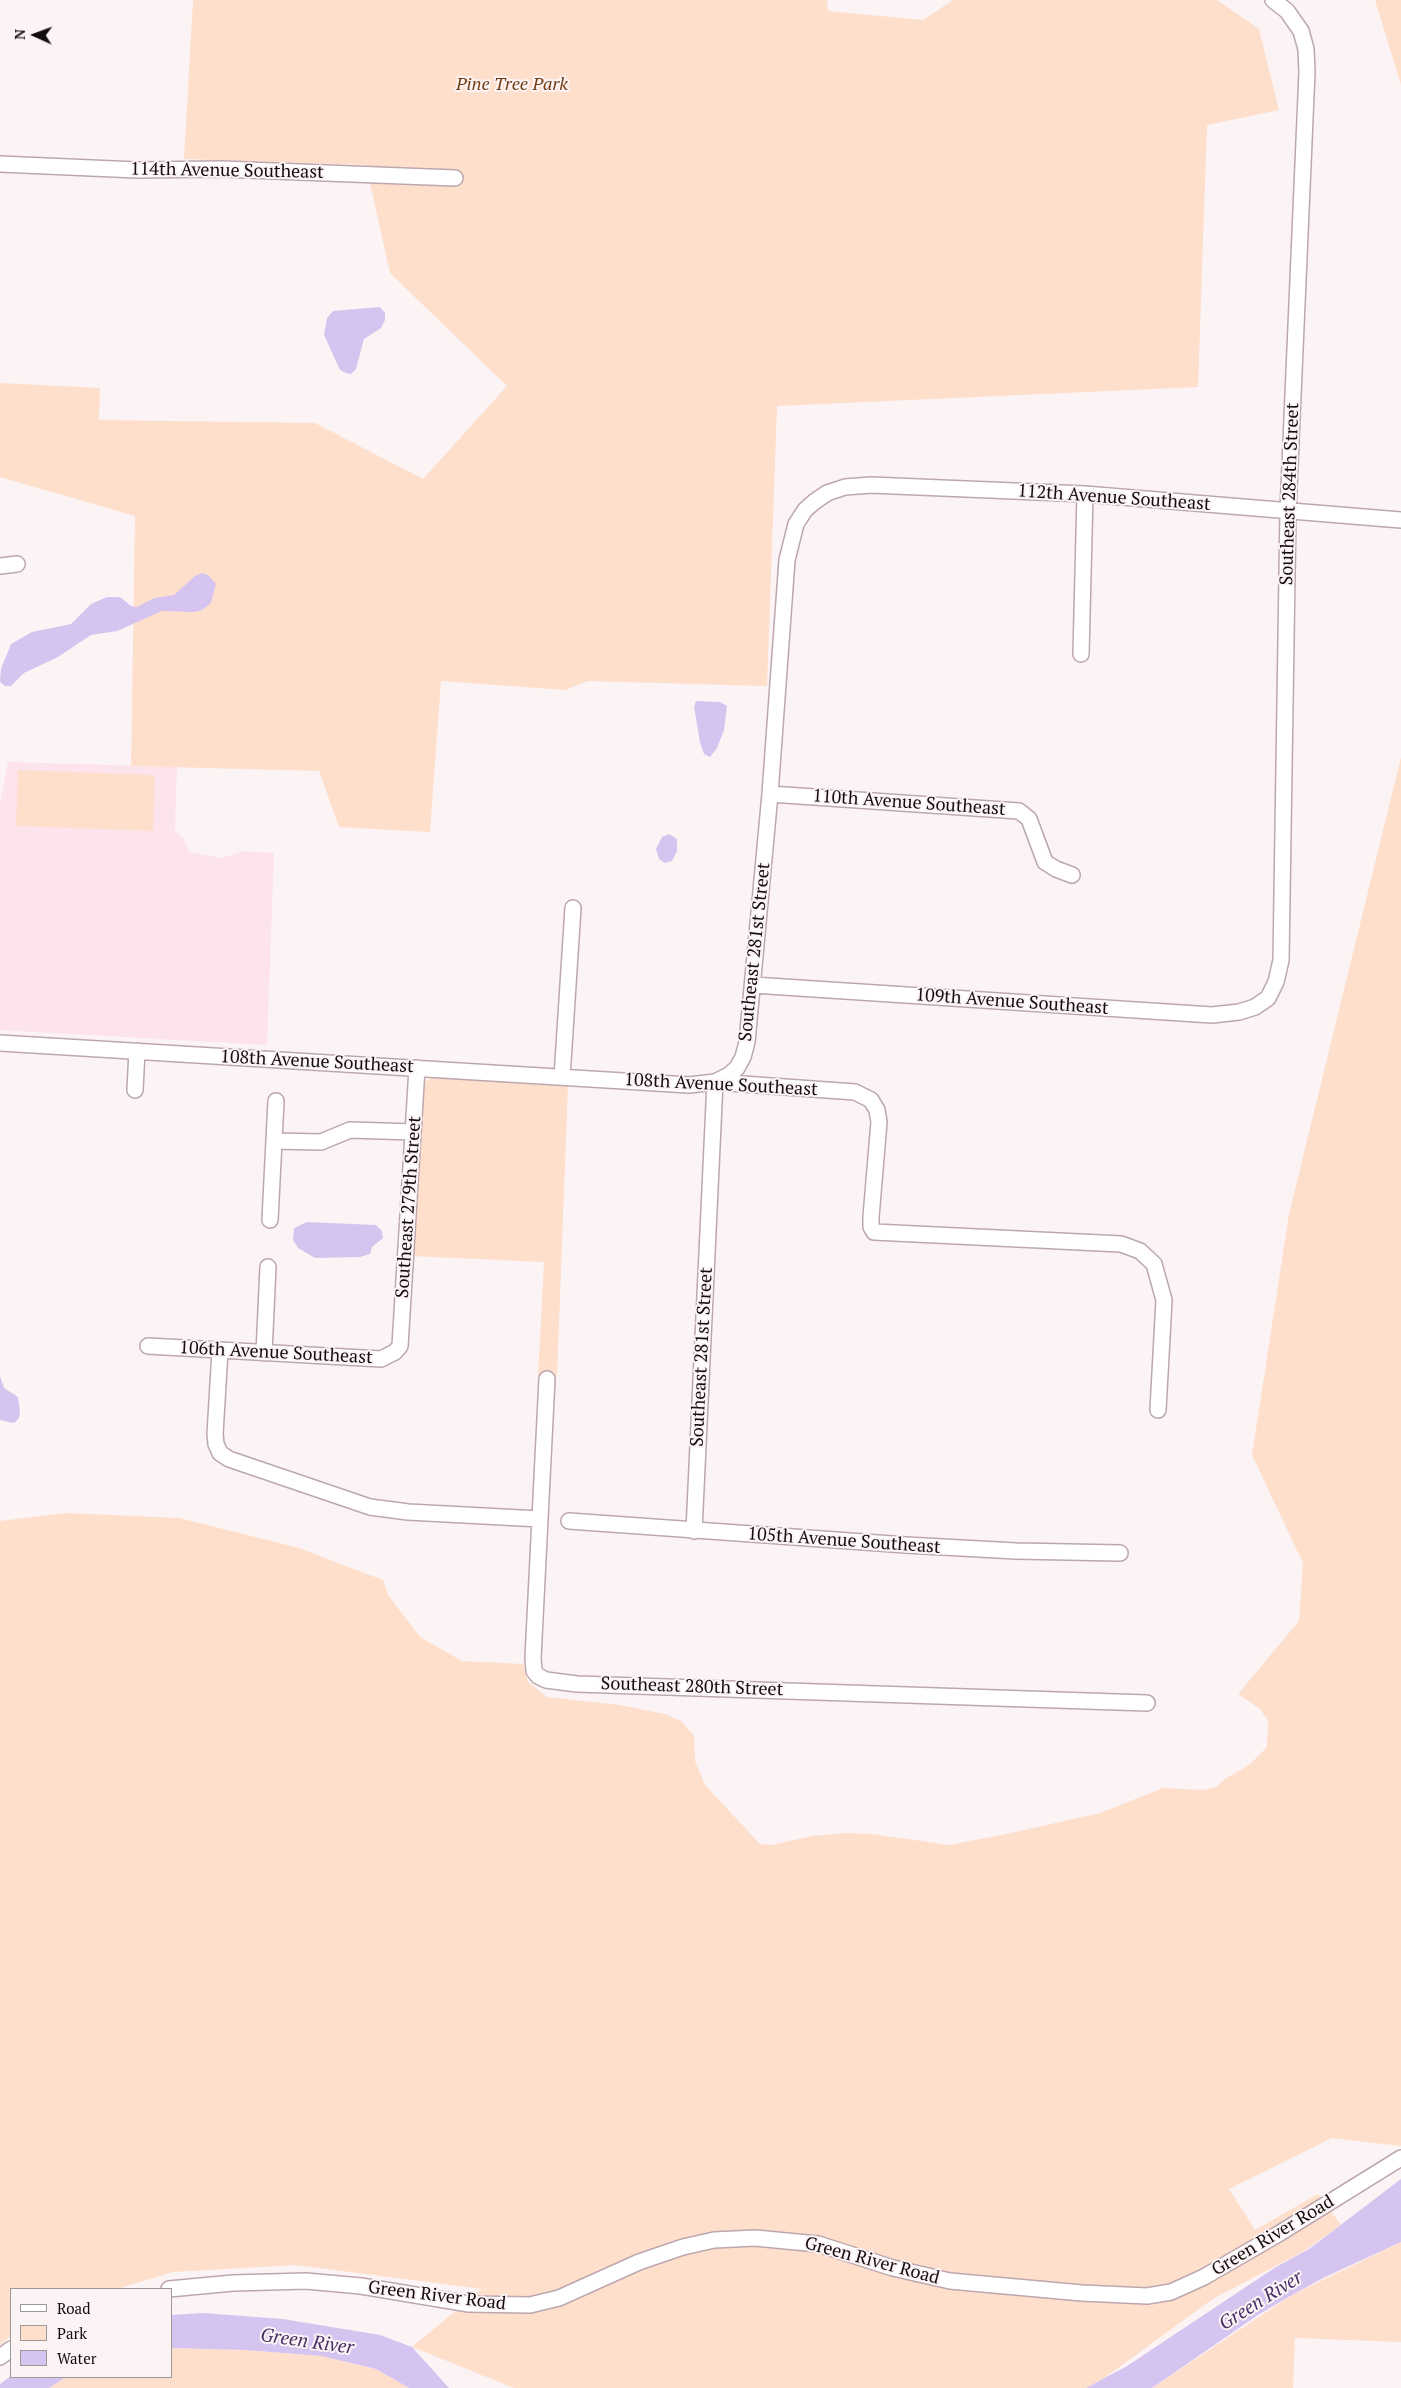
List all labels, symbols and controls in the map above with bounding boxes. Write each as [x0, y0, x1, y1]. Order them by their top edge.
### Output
north arrow [10, 10, 60, 60]
text: N [10, 29, 29, 40]
park label: Pine Tree Park [456, 74, 568, 96]
street label: 114th Avenue Southeast [130, 159, 324, 183]
street label: Southeast 284th Street [1276, 402, 1304, 586]
street label: 112th Avenue Southeast [1017, 480, 1211, 516]
street label: 110th Avenue Southeast [812, 785, 1006, 821]
street label: Southeast 281st Street [735, 861, 775, 1043]
street label: 109th Avenue Southeast [915, 984, 1109, 1020]
street label: 108th Avenue Southeast [220, 1046, 414, 1078]
street label: 108th Avenue Southeast [624, 1069, 818, 1101]
street label: Southeast 279th Street [392, 1115, 426, 1299]
street label: Southeast 281st Street [687, 1267, 717, 1447]
street label: 106th Avenue Southeast [179, 1337, 373, 1369]
street label: 105th Avenue Southeast [747, 1523, 941, 1559]
street label: Southeast 280th Street [600, 1673, 784, 1701]
street label: Green River Road [1208, 2191, 1338, 2281]
street label: Green River Road [802, 2233, 942, 2289]
water label: Green River [1215, 2266, 1307, 2336]
street label: Green River Road [367, 2277, 507, 2315]
legend [10, 2288, 172, 2378]
text: Road [57, 2298, 90, 2318]
text: Park [57, 2323, 87, 2343]
water label: Green River [259, 2324, 355, 2360]
text: Water [57, 2348, 96, 2368]

